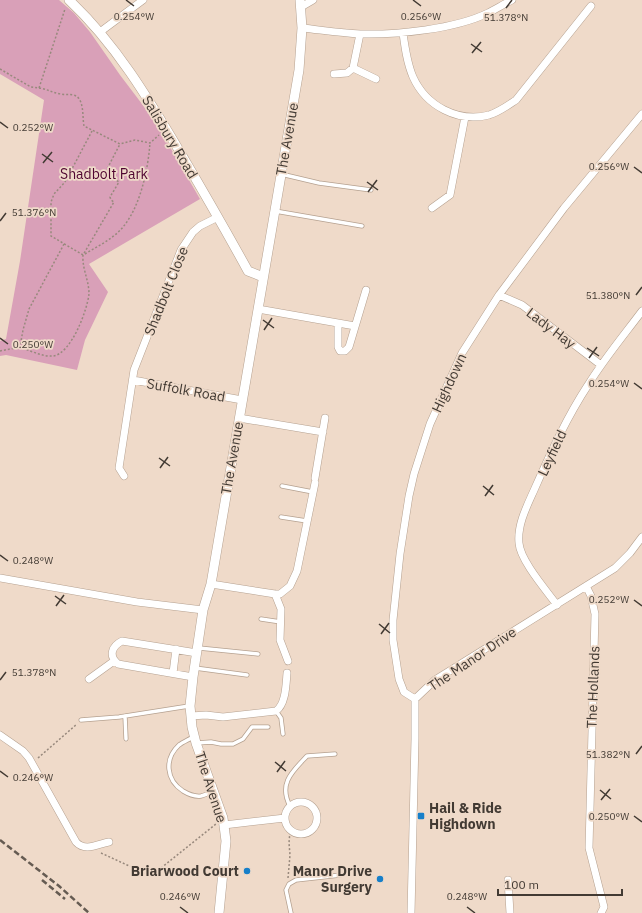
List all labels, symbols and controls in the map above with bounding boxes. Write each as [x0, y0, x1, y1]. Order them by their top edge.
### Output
text: 0.254°W [114, 10, 154, 23]
text: 0.256°W [401, 10, 441, 23]
text: 51.378°N [484, 11, 528, 24]
street label: Salisbury Road [138, 92, 202, 182]
street label: The Avenue [272, 101, 302, 177]
text: 0.252°W [13, 121, 53, 134]
text: 0.256°W [589, 160, 629, 173]
park label: Shadbolt Park [60, 165, 149, 183]
text: 51.376°N [12, 206, 56, 219]
street label: Shadbolt Close [140, 244, 192, 338]
text: 51.380°N [586, 289, 630, 302]
street label: Lady Hay [523, 304, 579, 352]
text: 0.250°W [13, 338, 53, 351]
street label: Highdown [427, 350, 471, 416]
street label: Suffolk Road [145, 374, 227, 406]
text: 0.254°W [589, 377, 629, 390]
street label: The Avenue [217, 420, 247, 496]
street label: Leyfield [533, 427, 571, 479]
text: 0.248°W [13, 554, 53, 567]
text: 0.252°W [589, 593, 629, 606]
street label: The Manor Drive [424, 623, 520, 695]
street label: The Hollands [583, 645, 603, 729]
text: 51.378°N [12, 666, 56, 679]
text: 51.382°N [586, 748, 630, 761]
street label: The Avenue [191, 749, 231, 825]
text: 0.246°W [13, 771, 53, 784]
place label: Hail & Ride Highdown [429, 799, 502, 833]
text: 0.250°W [589, 810, 629, 823]
marker: Hail & Ride Highdown [416, 811, 426, 821]
place label: Briarwood Court [131, 862, 239, 880]
place label: Manor Drive Surgery [293, 862, 373, 896]
marker: Briarwood Court [242, 866, 252, 876]
scale bar [498, 871, 622, 897]
marker: Manor Drive Surgery [375, 874, 385, 884]
text: 100 m [504, 877, 539, 892]
text: 0.246°W [160, 890, 200, 903]
text: 0.248°W [447, 890, 487, 903]

